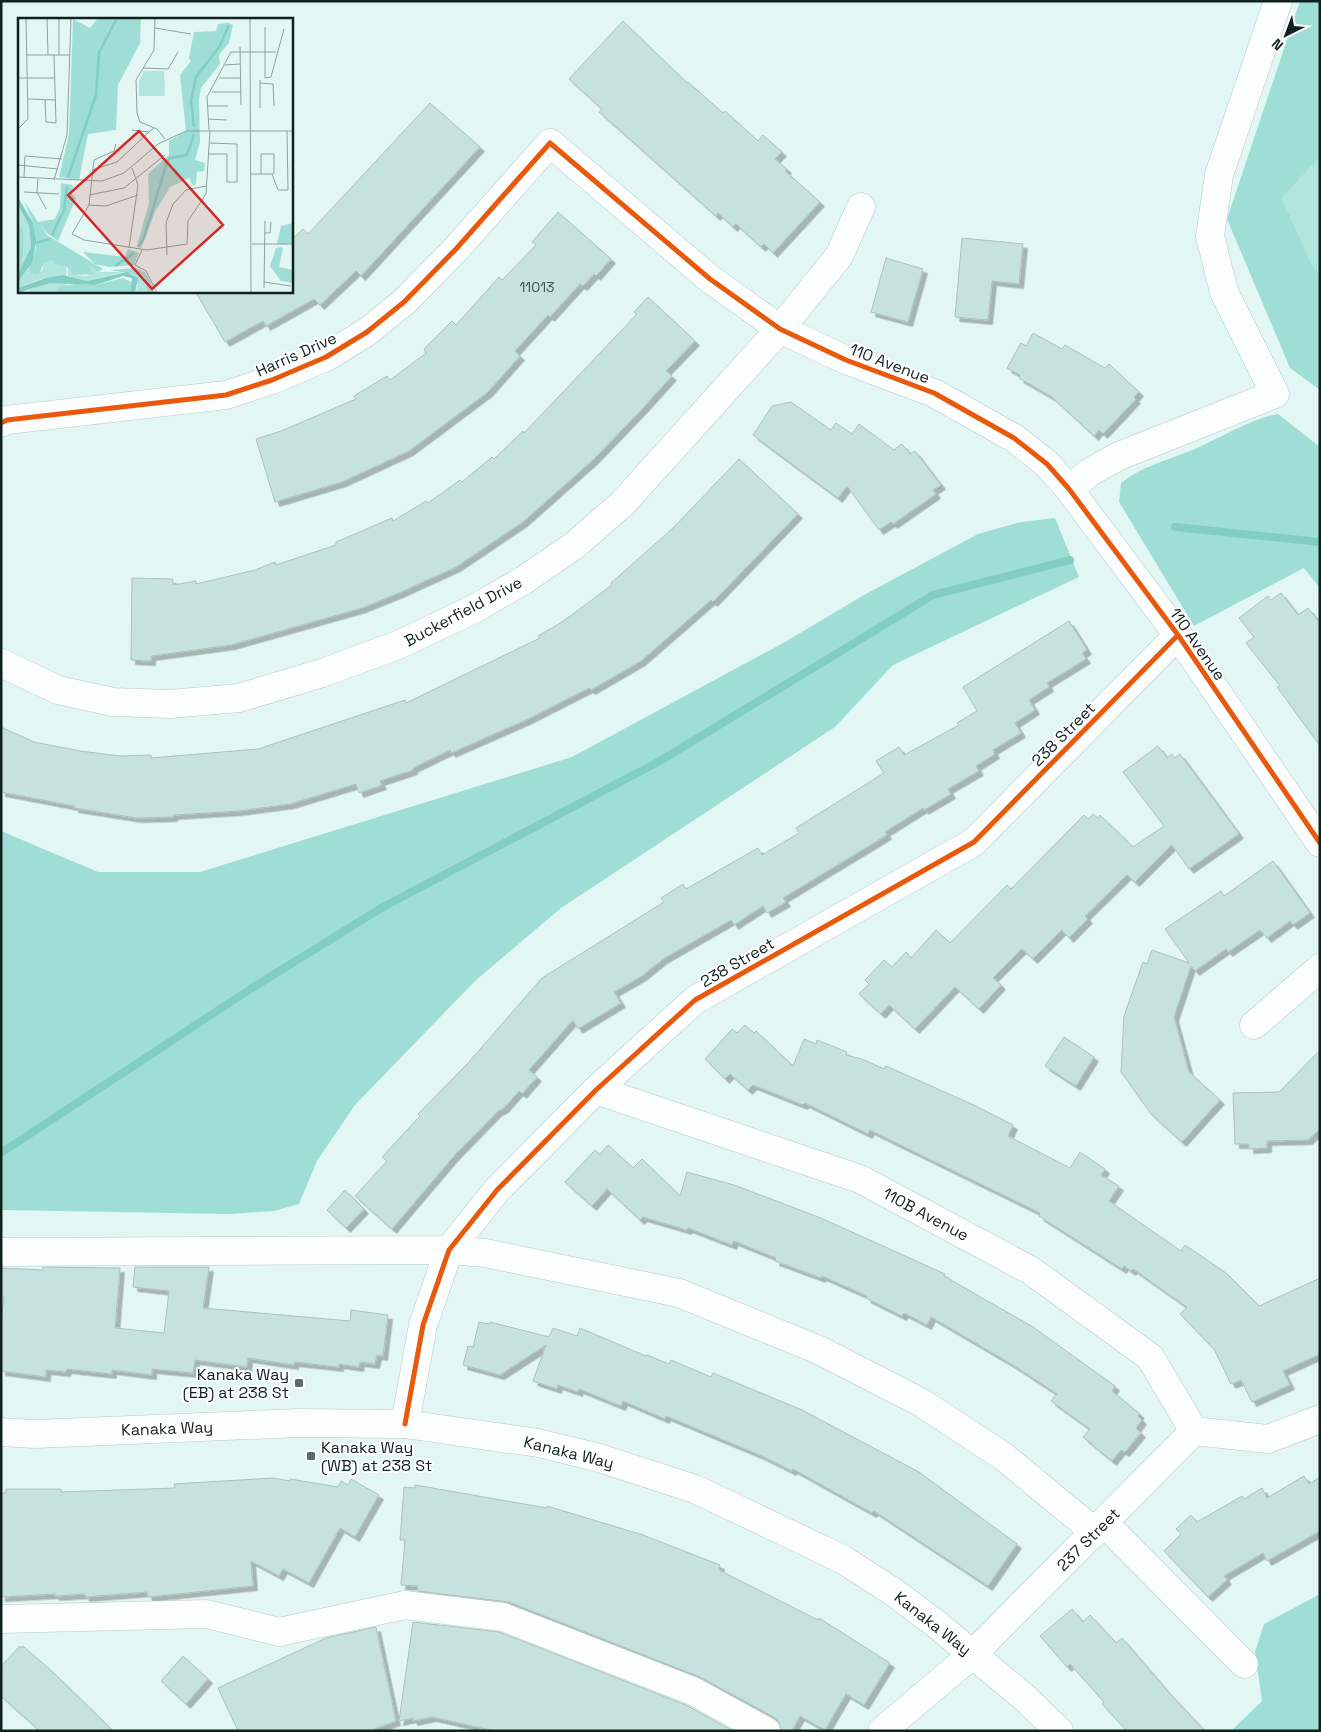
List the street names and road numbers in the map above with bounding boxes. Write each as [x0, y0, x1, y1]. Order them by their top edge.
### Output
street label: Harris Drive [252, 327, 340, 382]
street label: 110 Avenue [847, 339, 933, 388]
street label: Buckerfield Drive [401, 572, 526, 651]
street label: 110 Avenue [1165, 604, 1230, 685]
street label: 238 Street [1027, 698, 1100, 771]
street label: 238 Street [696, 933, 778, 992]
street label: 110B Avenue [879, 1183, 972, 1246]
street label: Kanaka Way [121, 1416, 213, 1441]
street label: Kanaka Way [522, 1431, 616, 1474]
street label: 237 Street [1052, 1503, 1125, 1576]
street label: Kanaka Way [890, 1587, 975, 1660]

